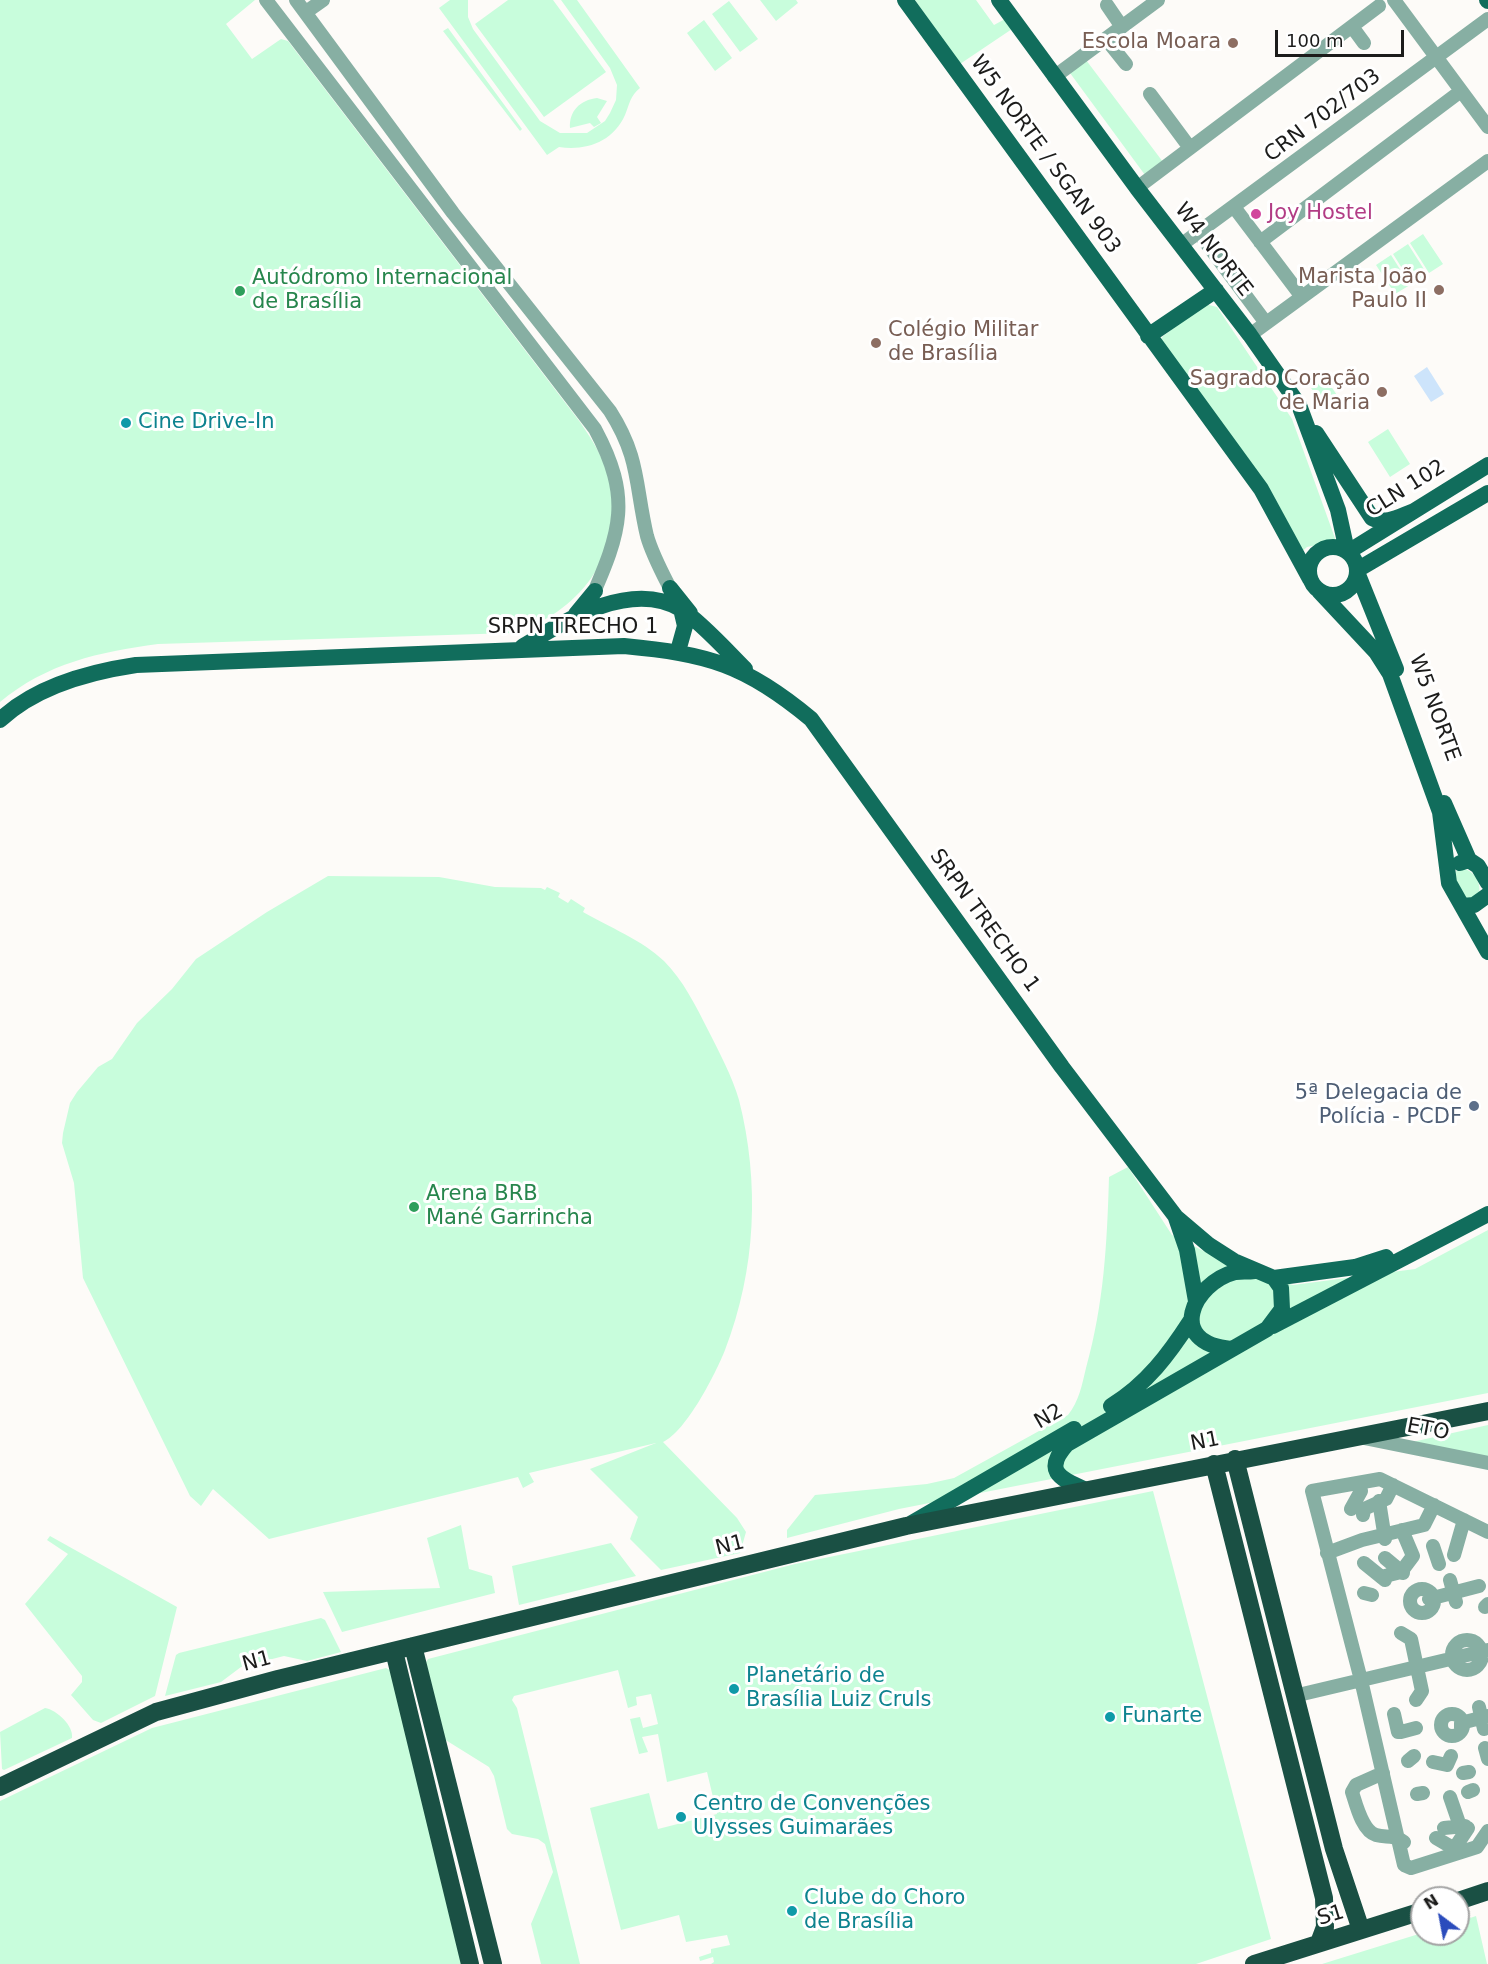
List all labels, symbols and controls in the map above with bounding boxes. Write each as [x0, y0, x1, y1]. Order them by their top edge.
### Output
scale bar [1278, 18, 1407, 56]
place label: Escola Moara [1082, 30, 1221, 56]
text: 100 m [1286, 30, 1344, 51]
marker: Escola Moara [1226, 36, 1240, 50]
street label: W5 NORTE / SGAN 903 [965, 51, 1125, 259]
street label: CRN 702/703 [1260, 64, 1386, 168]
street label: W4 NORTE [1169, 198, 1257, 302]
place label: Joy Hostel [1268, 201, 1373, 227]
marker: Joy Hostel [1249, 207, 1263, 221]
place label: Marista João Paulo II [1298, 265, 1427, 315]
place label: Autódromo Internacional de Brasília [252, 266, 512, 316]
marker: Marista João Paulo II [1432, 283, 1446, 297]
marker: Autódromo Internacional de Brasília [233, 284, 247, 298]
place label: Colégio Militar de Brasília [888, 318, 1038, 368]
marker: Colégio Militar de Brasília [869, 336, 883, 350]
place label: Sagrado Coração de Maria [1190, 367, 1370, 417]
marker: Sagrado Coração de Maria [1375, 385, 1389, 399]
place label: Cine Drive-In [138, 410, 274, 436]
marker: Cine Drive-In [119, 416, 133, 430]
street label: CLN 102 [1362, 455, 1450, 523]
street label: SRPN TRECHO 1 [488, 615, 658, 641]
street label: W5 NORTE [1403, 651, 1465, 765]
street label: SRPN TRECHO 1 [924, 845, 1044, 997]
place label: 5ª Delegacia de Polícia - PCDF [1295, 1081, 1462, 1131]
marker: 5ª Delegacia de Polícia - PCDF [1467, 1099, 1481, 1113]
place label: Arena BRB Mané Garrincha [426, 1182, 593, 1232]
marker: Arena BRB Mané Garrincha [407, 1200, 421, 1214]
street label: N2 [1030, 1399, 1068, 1435]
street label: ETO [1405, 1414, 1451, 1446]
street label: N1 [1188, 1427, 1222, 1457]
street label: N1 [713, 1530, 747, 1562]
street label: N1 [240, 1646, 274, 1678]
place label: Planetário de Brasília Luiz Cruls [746, 1664, 931, 1714]
marker: Planetário de Brasília Luiz Cruls [727, 1682, 741, 1696]
place label: Funarte [1122, 1704, 1202, 1730]
marker: Funarte [1103, 1710, 1117, 1724]
place label: Centro de Convenções Ulysses Guimarães [693, 1792, 930, 1842]
marker: Centro de Convenções Ulysses Guimarães [674, 1810, 688, 1824]
place label: Clube do Choro de Brasília [804, 1886, 965, 1936]
north arrow [1410, 1886, 1470, 1946]
text: N [1421, 1890, 1442, 1914]
street label: S1 [1315, 1900, 1347, 1932]
marker: Clube do Choro de Brasília [785, 1904, 799, 1918]

